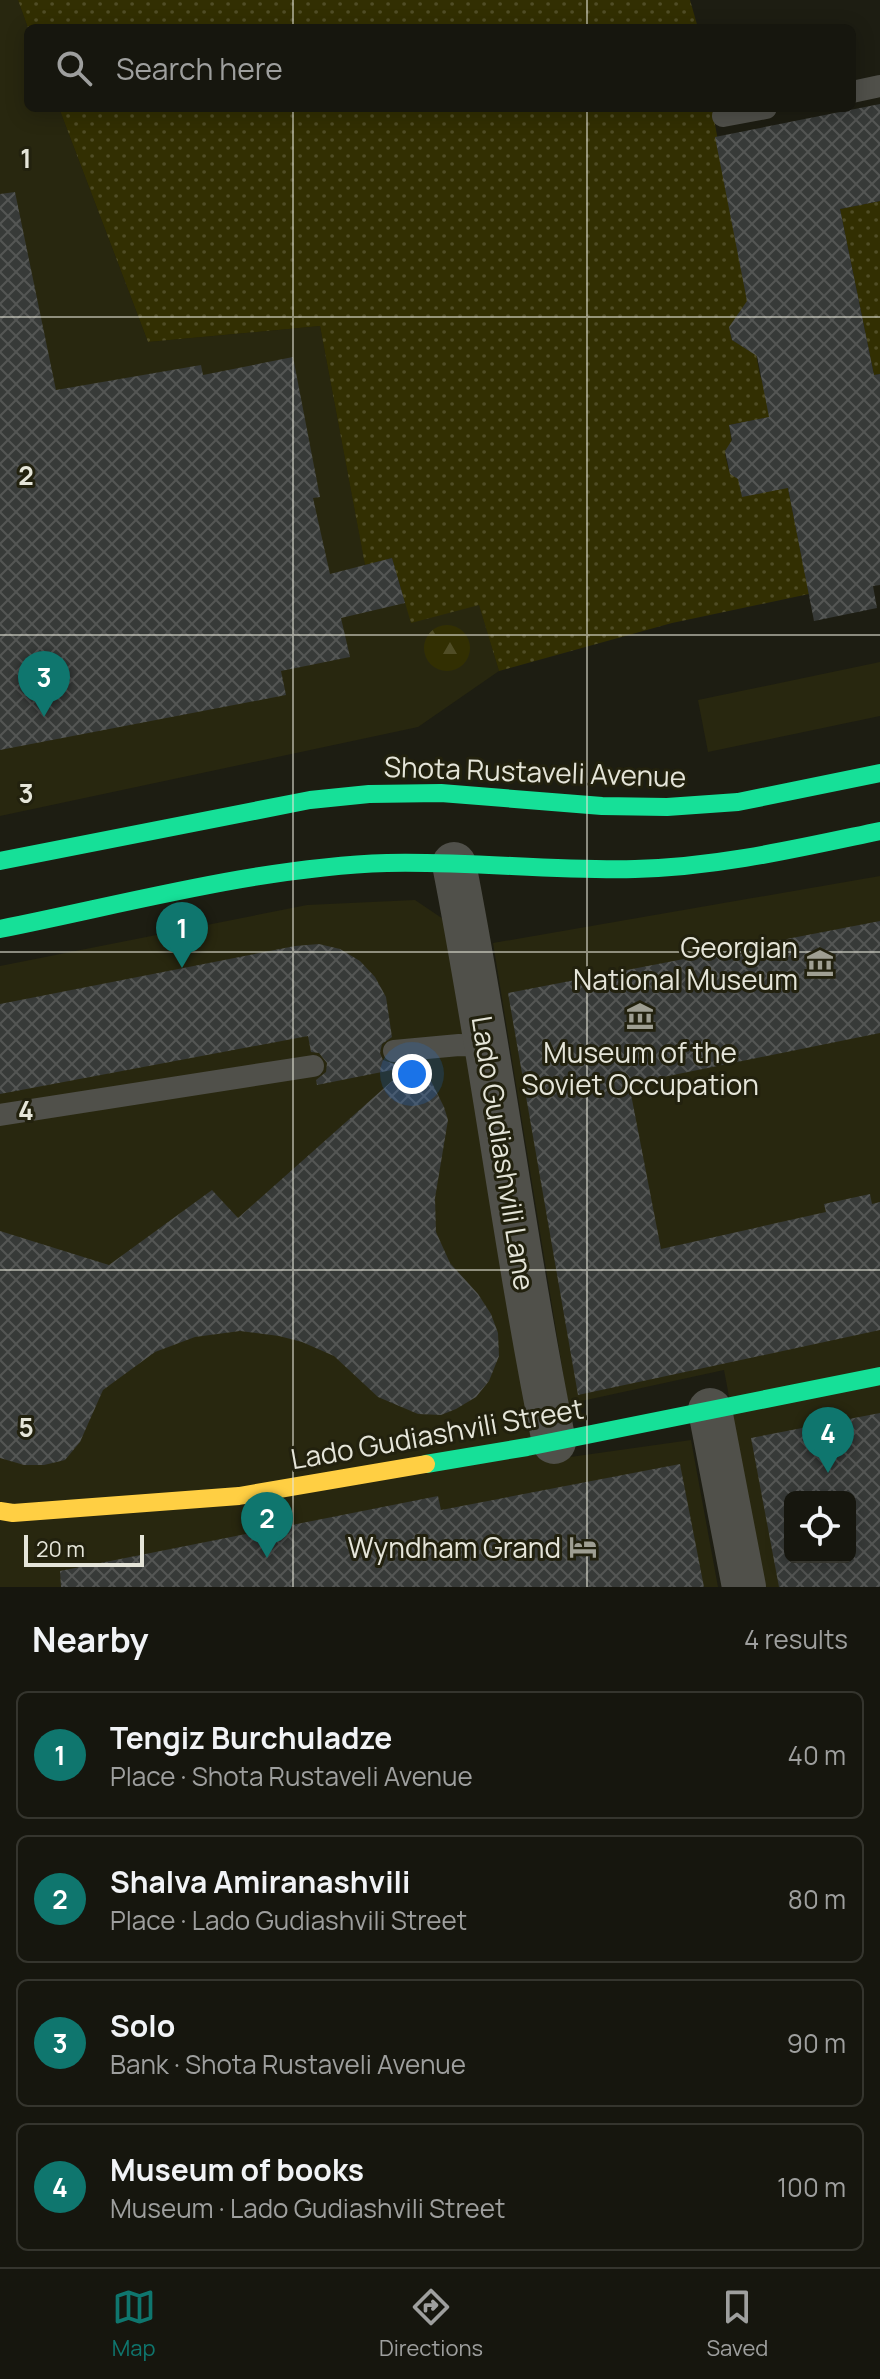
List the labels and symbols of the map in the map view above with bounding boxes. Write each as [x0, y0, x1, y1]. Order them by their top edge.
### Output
text: 1 [20, 140, 32, 176]
text: 2 [18, 457, 34, 493]
pin: 3 [18, 651, 70, 717]
street label: Shota Rustaveli Avenue [383, 747, 687, 795]
text: 3 [18, 775, 34, 811]
pin: 1 [156, 902, 208, 968]
place label: Georgian National Museum [573, 928, 798, 998]
museum icon: Georgian National Museum [805, 948, 835, 978]
museum icon: Museum of the Soviet Occupation [625, 1001, 655, 1031]
street label: Lado Gudiashvili Lane [464, 1013, 544, 1293]
place label: Museum of the Soviet Occupation [521, 1033, 759, 1103]
your location [392, 1054, 432, 1094]
text: 4 [18, 1092, 34, 1128]
street label: Lado Gudiashvili Street [288, 1389, 586, 1477]
pin: 4 [802, 1407, 854, 1473]
text: 5 [18, 1409, 34, 1445]
pin: 2 [241, 1492, 293, 1558]
place label: Wyndham Grand [347, 1528, 561, 1566]
scale bar [24, 1531, 144, 1567]
hotel icon: Wyndham Grand [568, 1532, 598, 1562]

